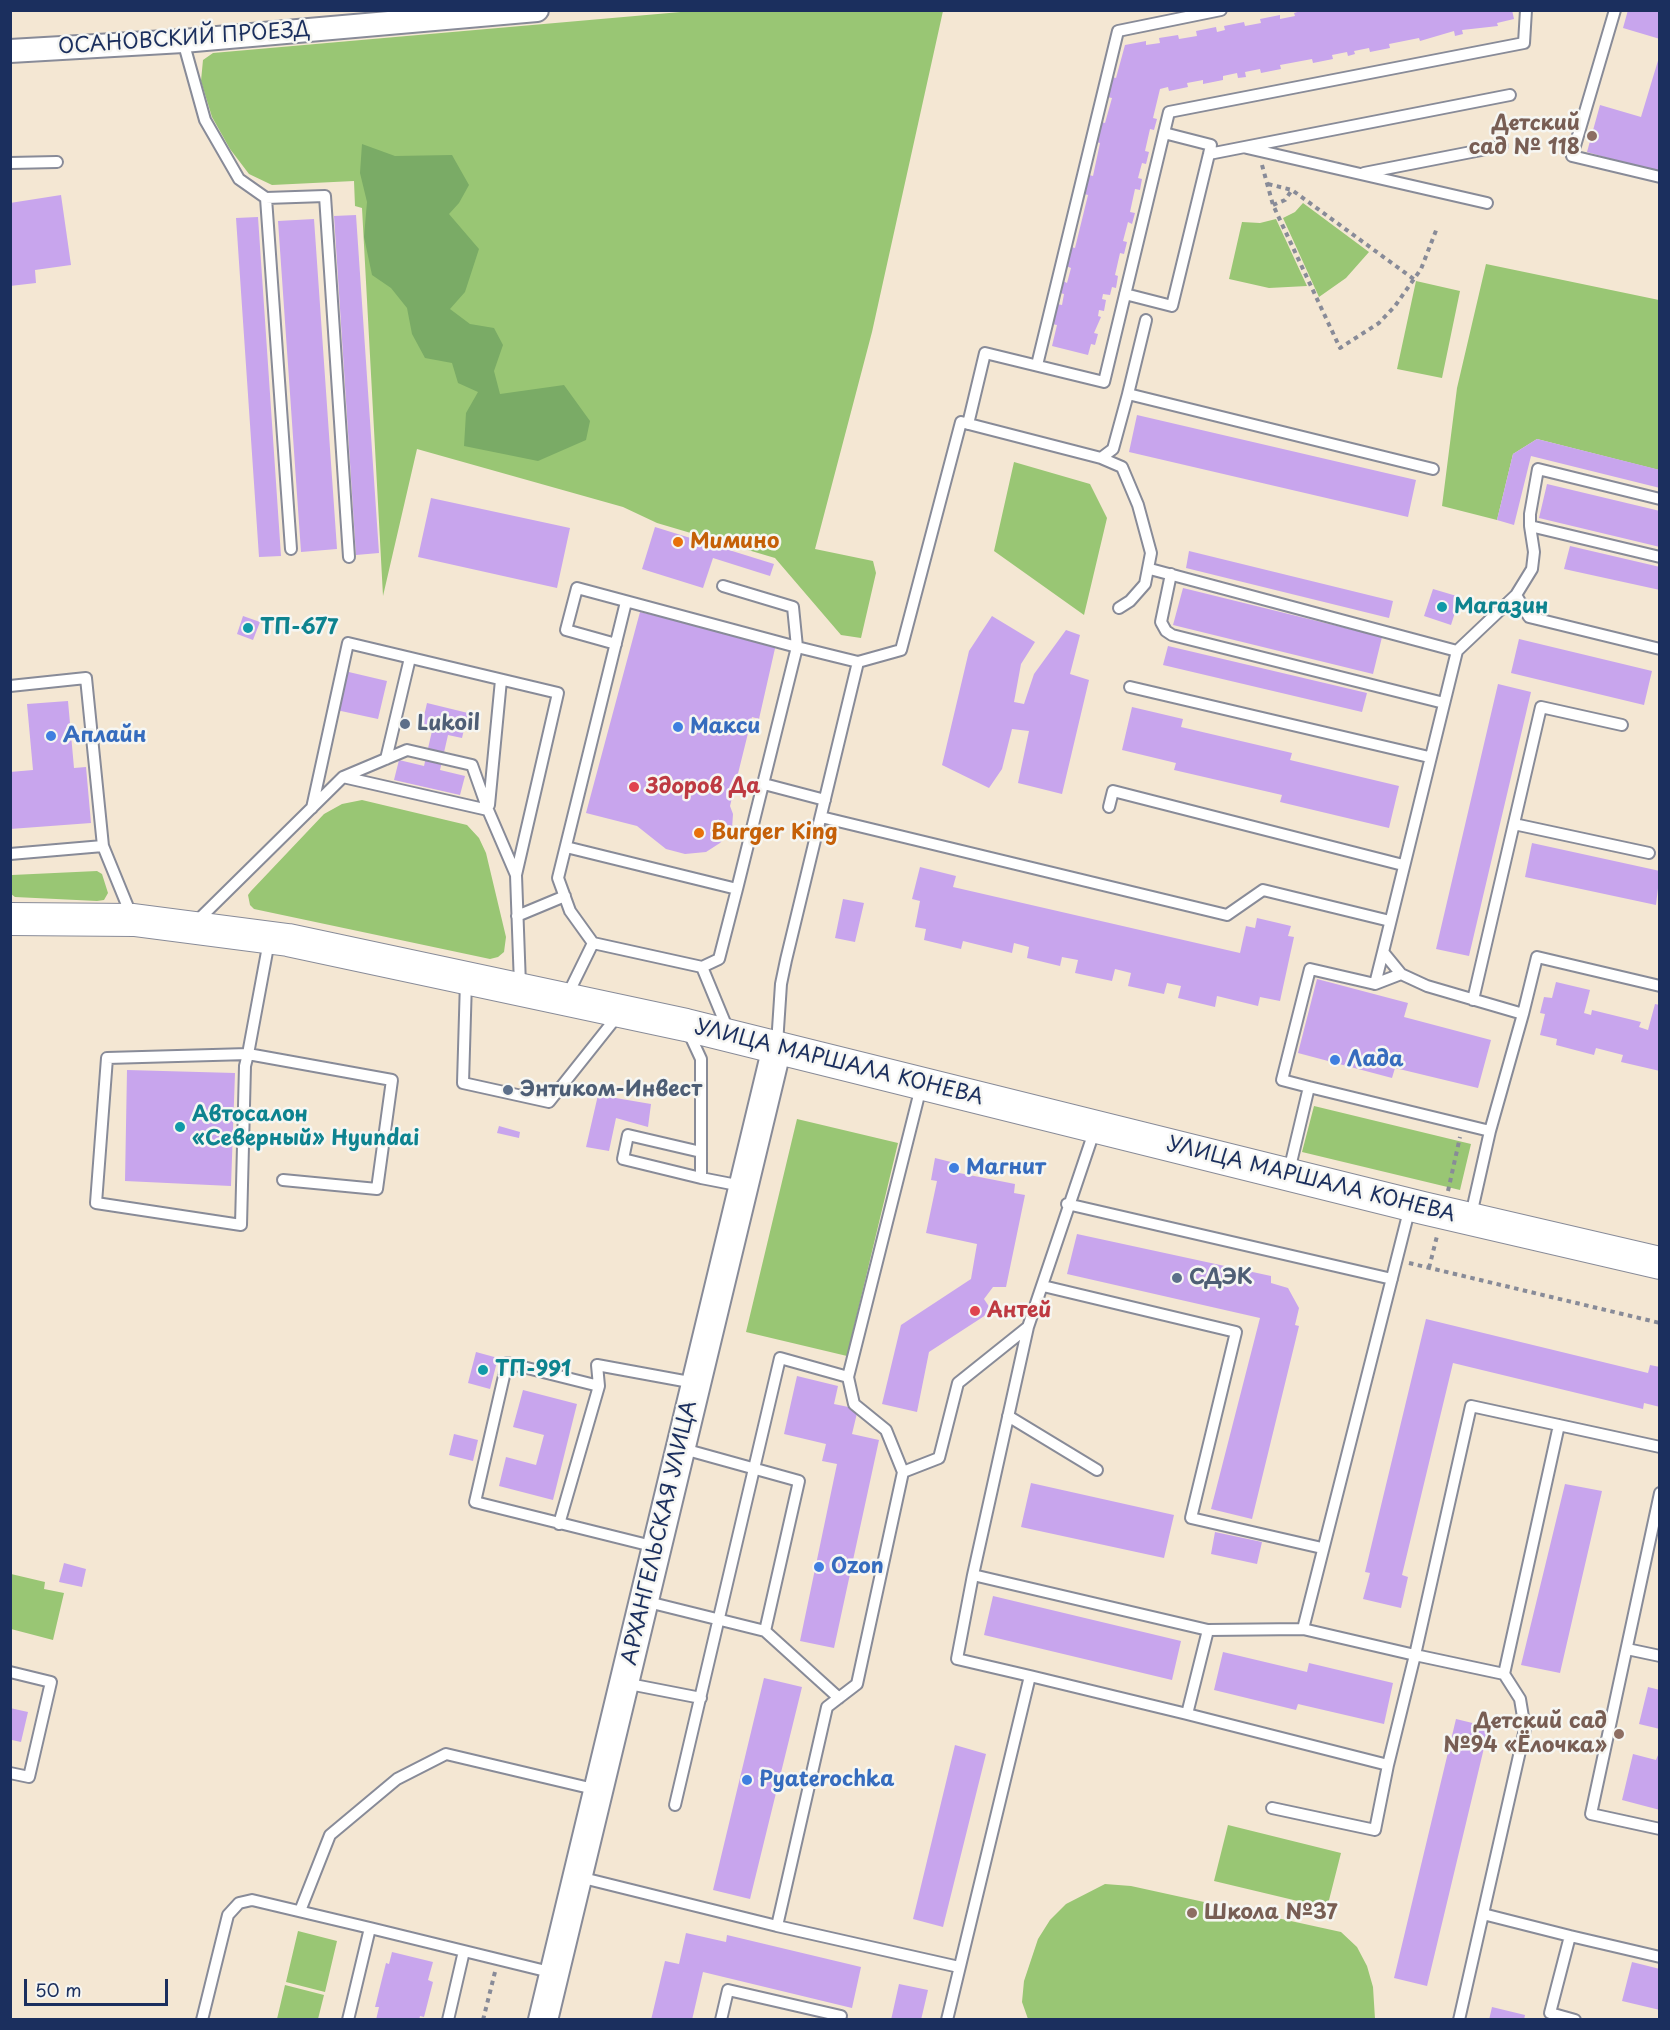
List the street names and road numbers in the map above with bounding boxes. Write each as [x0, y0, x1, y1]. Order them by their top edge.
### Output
street label: ОСАНОВСКИЙ ПРОЕЗД [57, 18, 311, 60]
street label: УЛИЦА МАРШАЛА КОНЕВА [692, 1015, 986, 1111]
street label: УЛИЦА МАРШАЛА КОНЕВА [1164, 1132, 1458, 1228]
street label: АРХАНГЕЛЬСКАЯ УЛИЦА [617, 1398, 703, 1668]

